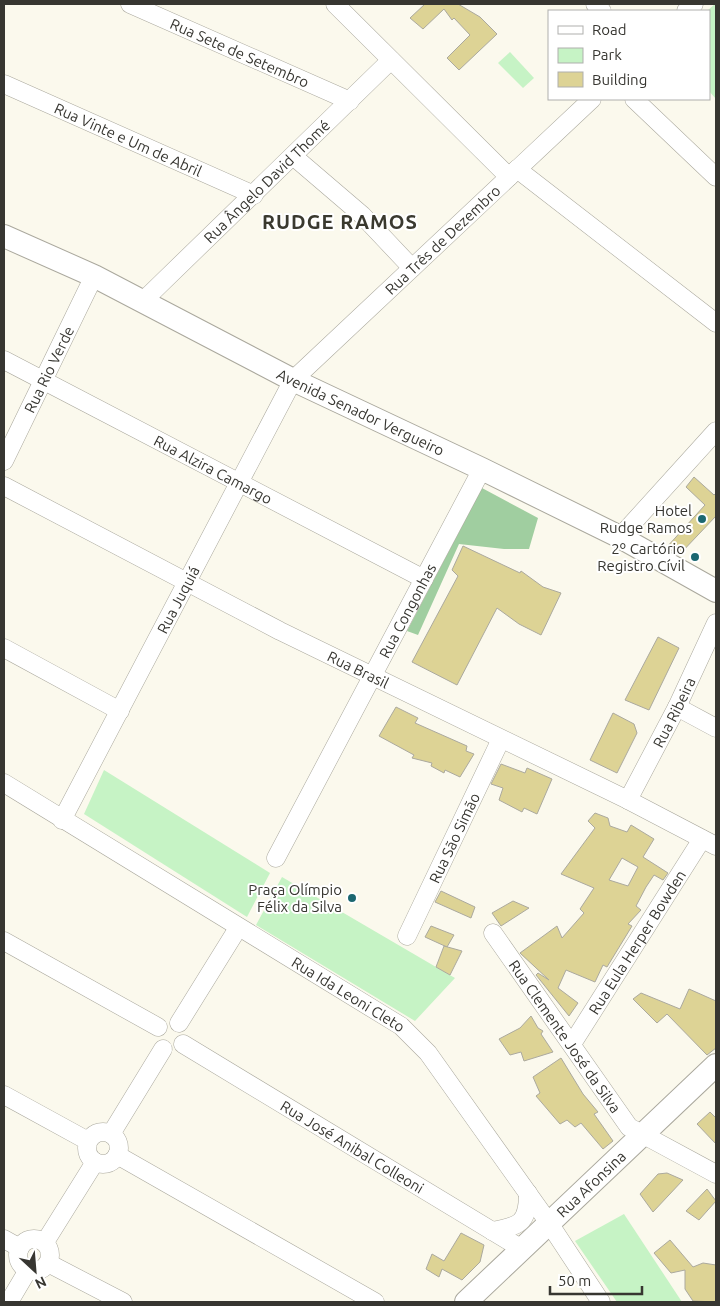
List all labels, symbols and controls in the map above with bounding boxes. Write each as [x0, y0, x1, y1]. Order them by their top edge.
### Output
legend [548, 10, 710, 100]
street label: Rua Sete de Setembro [168, 14, 312, 90]
text: Road [592, 21, 627, 38]
text: Park [592, 46, 622, 63]
text: Building [592, 71, 647, 88]
street label: Rua Vinte e Um de Abril [52, 99, 205, 179]
street label: Rua Ângelo David Thomé [200, 116, 333, 246]
street label: Rua Três de Dezembro [381, 182, 503, 298]
district label: RUDGE RAMOS [262, 210, 418, 233]
street label: Rua Rio Verde [20, 323, 77, 415]
street label: Avenida Senador Vergueiro [274, 365, 447, 459]
street label: Rua Alzira Camargo [151, 431, 275, 507]
place label: Hotel Rudge Ramos [600, 502, 692, 536]
marker: Hotel Rudge Ramos [696, 513, 708, 525]
place label: 2º Cartório Registro Cívil [597, 540, 685, 574]
marker: 2º Cartório Registro Cívil [689, 551, 701, 563]
street label: Rua Congonhas [375, 560, 439, 661]
street label: Rua Juquiá [153, 563, 202, 636]
street label: Rua Brasil [325, 647, 392, 691]
street label: Rua Ribeira [649, 674, 698, 750]
street label: Rua São Simão [425, 790, 483, 885]
street label: Rua Eula Herper Bowden [585, 867, 689, 1017]
place label: Praça Olímpio Félix da Silva [248, 881, 342, 915]
marker: Praça Olímpio Félix da Silva [346, 892, 358, 904]
street label: Rua Ida Leoni Cleto [289, 953, 408, 1035]
street label: Rua Clemente José da Silva [506, 956, 625, 1116]
street label: Rua José Anibal Colleoni [278, 1097, 427, 1196]
street label: Rua Afonsina [553, 1147, 629, 1220]
north arrow [10, 1246, 60, 1296]
scale bar [550, 1264, 642, 1296]
text: 50 m [558, 1272, 591, 1289]
text: N [32, 1273, 49, 1292]

